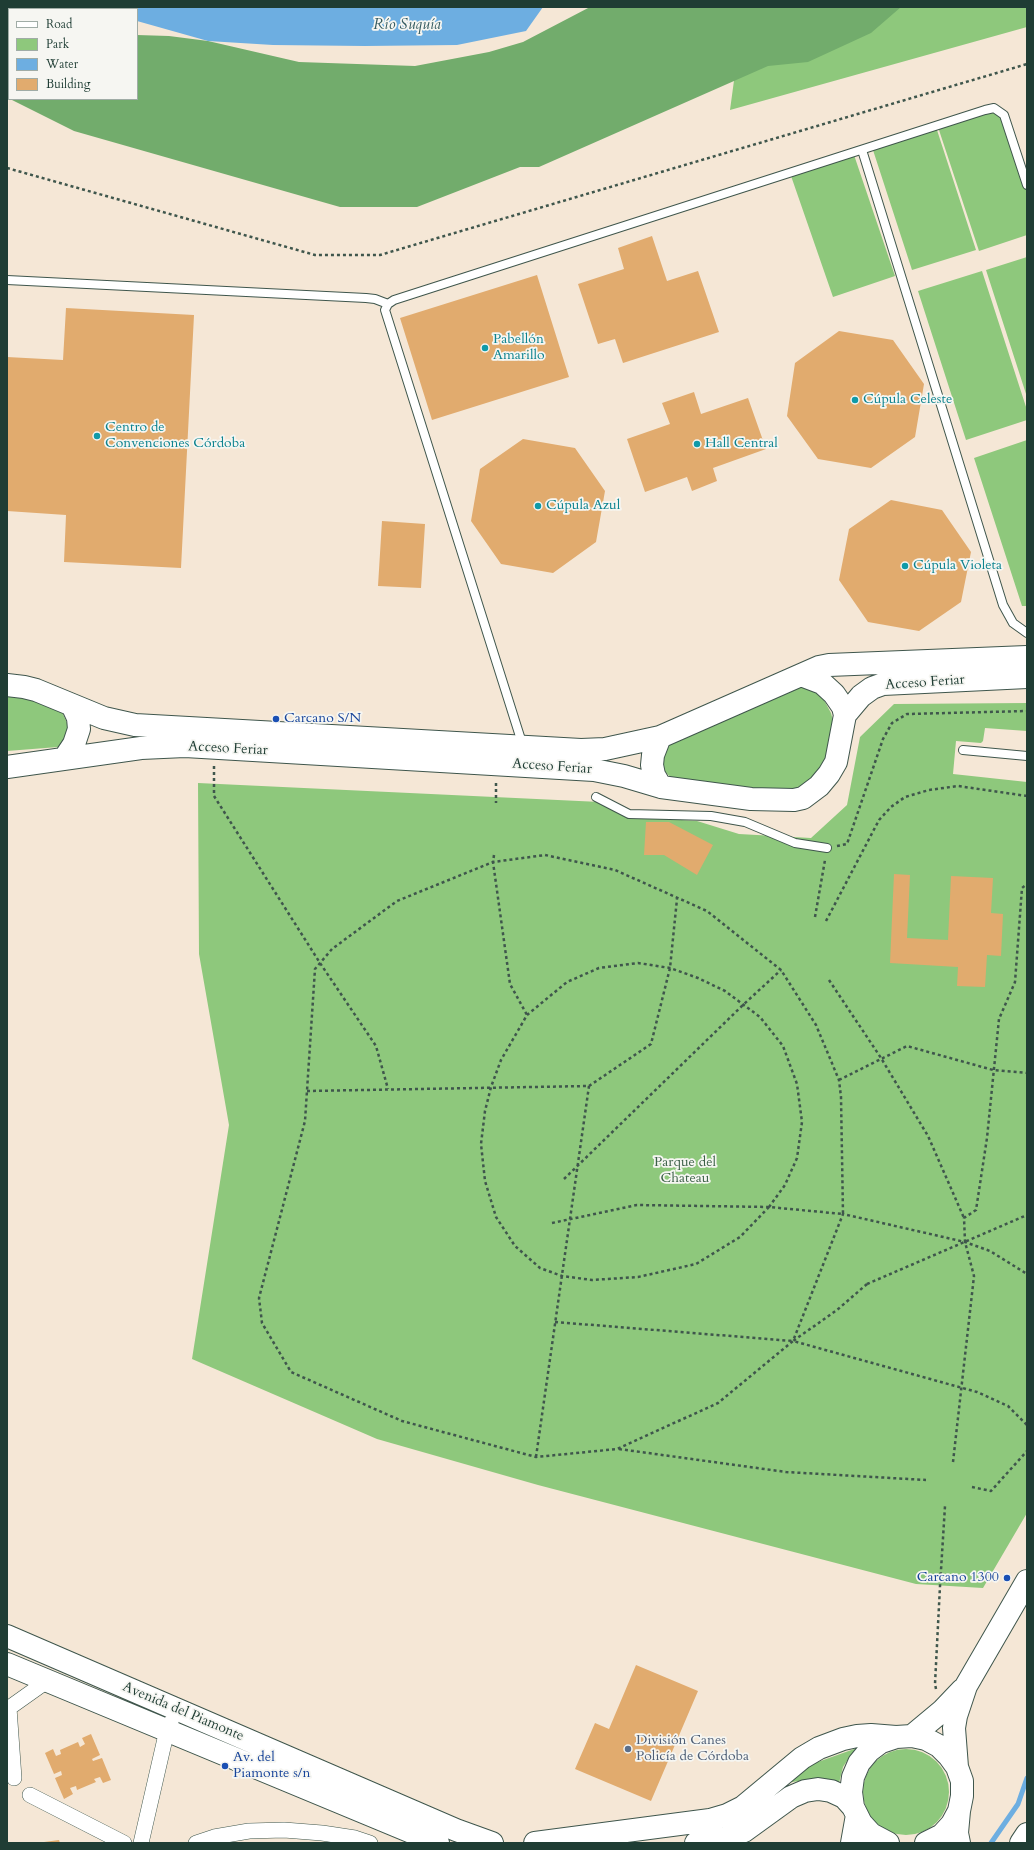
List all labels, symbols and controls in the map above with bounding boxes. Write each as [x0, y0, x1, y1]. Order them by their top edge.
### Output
legend [8, 8, 138, 100]
text: Road [46, 16, 72, 32]
water label: Río Suquía [373, 17, 441, 35]
text: Park [46, 36, 69, 52]
text: Water [46, 56, 78, 72]
text: Building [46, 76, 90, 92]
place label: Pabellón Amarillo [493, 332, 545, 364]
marker: Pabellón Amarillo [480, 343, 490, 353]
place label: Cúpula Celeste [863, 392, 952, 408]
marker: Cúpula Celeste [850, 395, 860, 405]
place label: Centro de Convenciones Córdoba [105, 420, 245, 452]
marker: Centro de Convenciones Córdoba [92, 431, 102, 441]
place label: Hall Central [705, 436, 778, 452]
marker: Hall Central [692, 439, 702, 449]
place label: Cúpula Azul [546, 498, 620, 514]
marker: Cúpula Azul [533, 501, 543, 511]
place label: Cúpula Violeta [913, 558, 1002, 574]
marker: Cúpula Violeta [900, 561, 910, 571]
street label: Acceso Feriar [885, 672, 965, 694]
place label: Carcano S/N [284, 711, 361, 727]
marker: Carcano S/N [271, 714, 281, 724]
street label: Acceso Feriar [188, 739, 268, 759]
street label: Acceso Feriar [512, 756, 592, 778]
park label: Parque del Chateau [654, 1155, 716, 1188]
place label: Carcano 1300 [917, 1570, 999, 1586]
marker: Carcano 1300 [1002, 1573, 1012, 1583]
street label: Avenida del Piamonte [120, 1679, 246, 1745]
place label: División Canes Policía de Córdoba [636, 1733, 749, 1766]
marker: División Canes Policía de Córdoba [623, 1744, 633, 1754]
place label: Av. del Piamonte s/n [233, 1750, 310, 1782]
marker: Av. del Piamonte s/n [220, 1761, 230, 1771]

